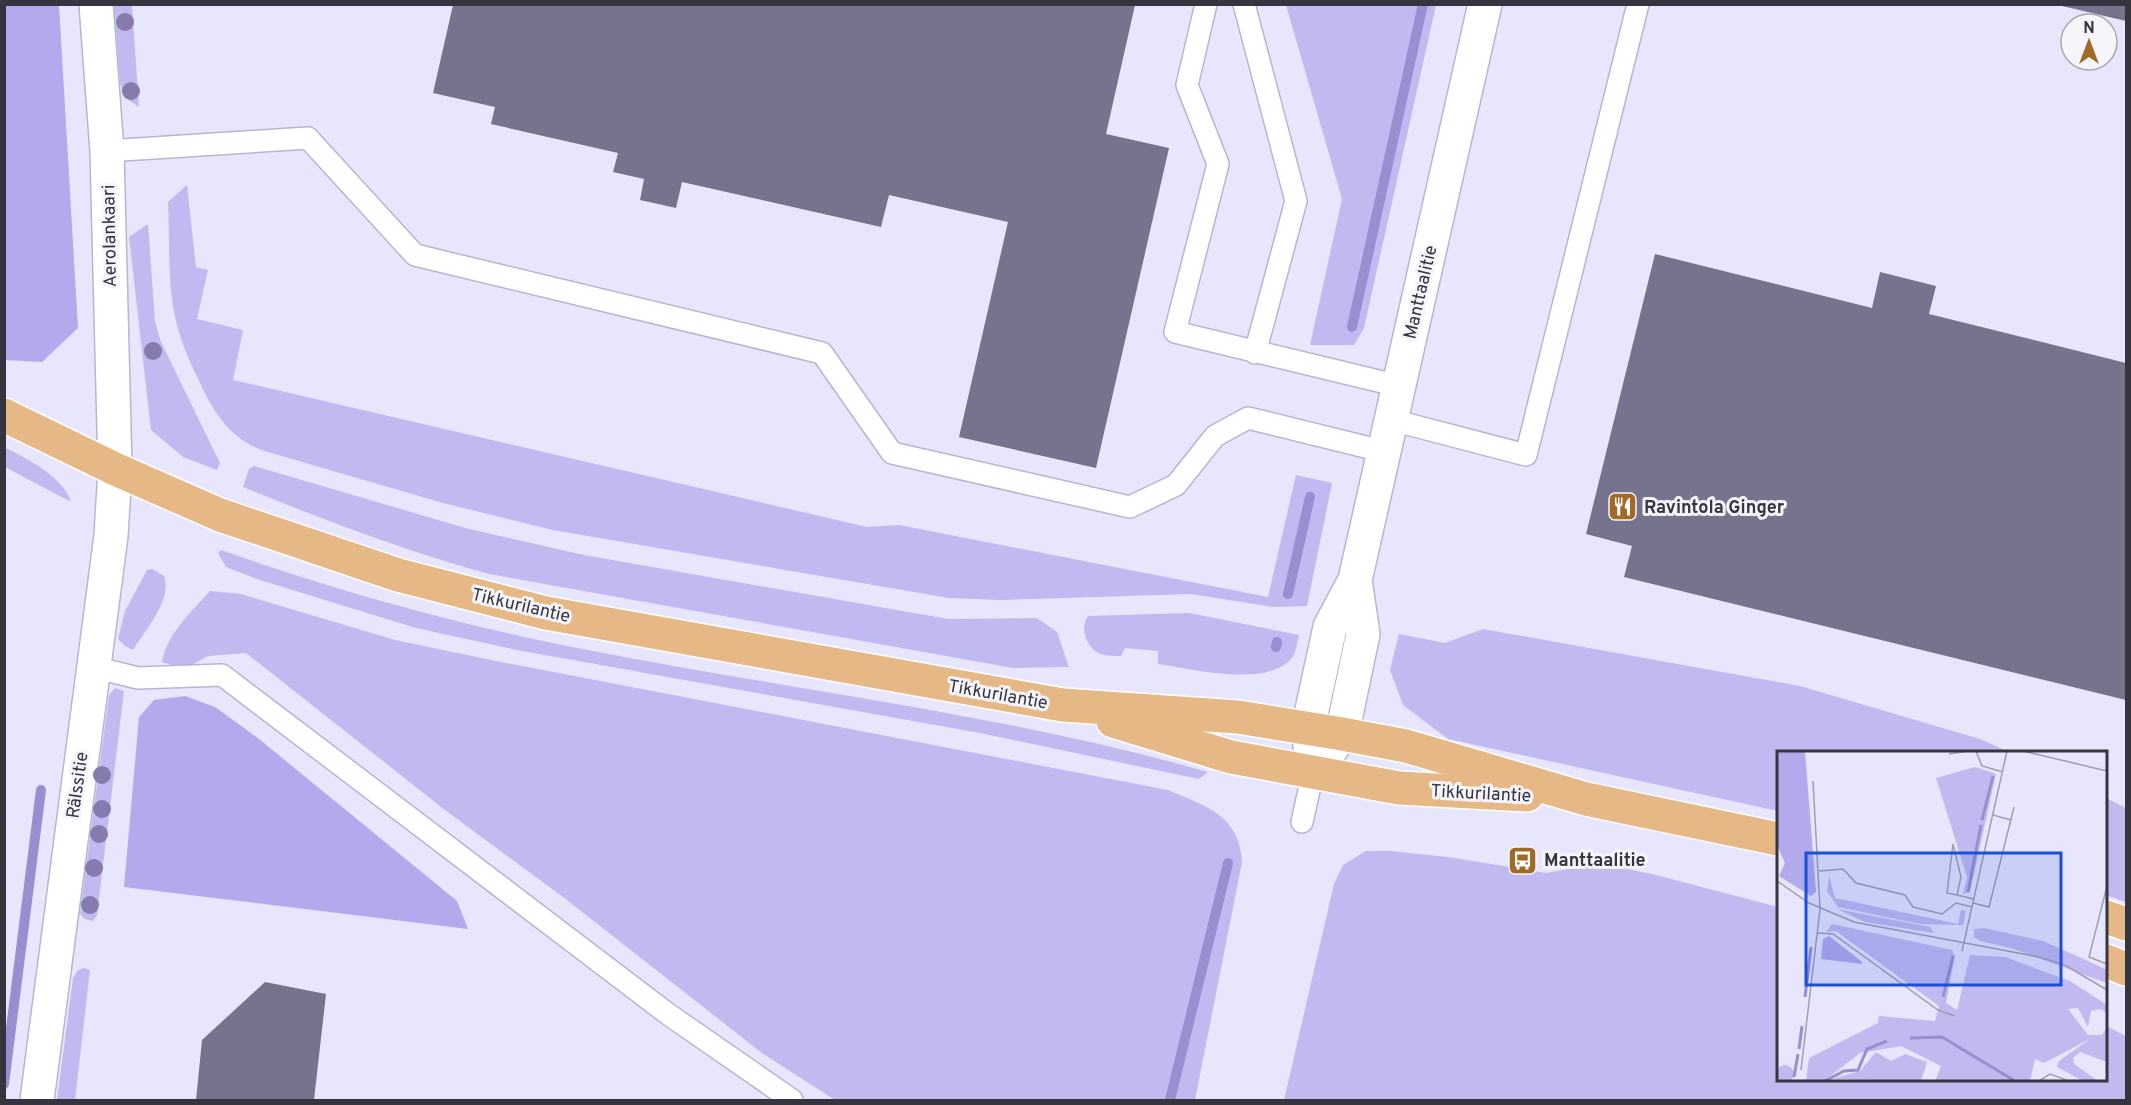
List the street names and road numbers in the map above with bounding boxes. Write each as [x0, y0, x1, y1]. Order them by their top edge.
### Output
street label: Aerolankaari [98, 184, 123, 288]
street label: Manttaalitie [1399, 243, 1443, 342]
street label: Tikkurilantie [469, 584, 572, 629]
street label: Tikkurilantie [946, 675, 1049, 716]
street label: Rälssitie [62, 750, 95, 820]
street label: Tikkurilantie [1430, 780, 1532, 809]

